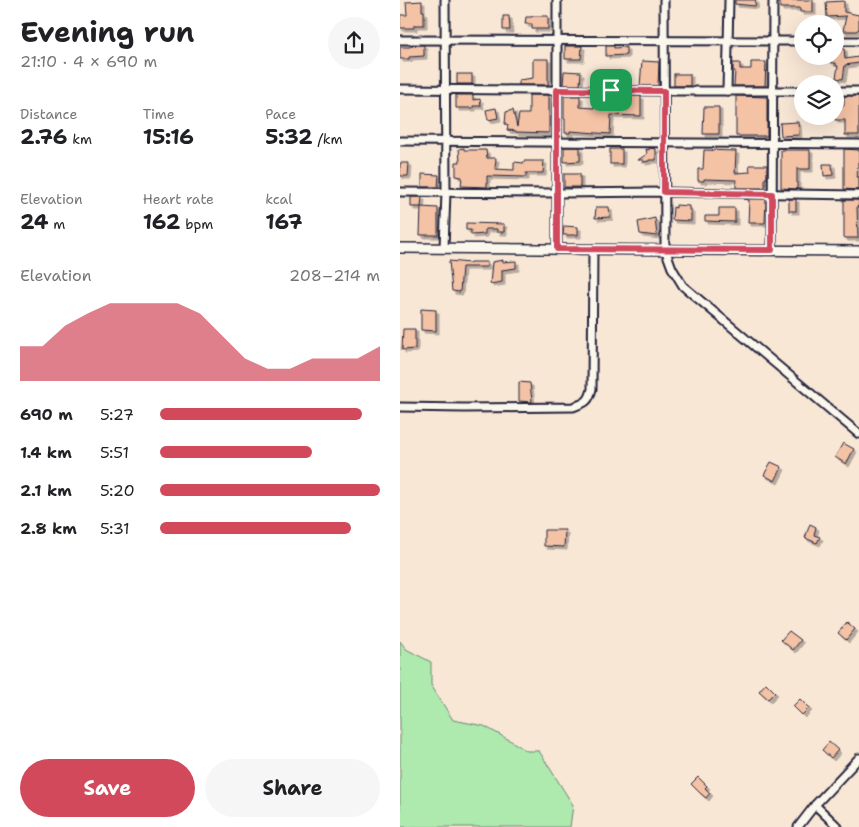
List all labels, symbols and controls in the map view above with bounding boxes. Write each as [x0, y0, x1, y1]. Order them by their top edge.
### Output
text: Evening run [20, 13, 195, 51]
map controls [794, 15, 844, 125]
button: locate [794, 15, 844, 65]
button: share [328, 17, 380, 69]
text: 21:10 · 4 × 690 m [20, 51, 157, 72]
pin [590, 69, 632, 111]
button: layers [794, 75, 844, 125]
icon: arrive [597, 76, 625, 104]
text: Distance [20, 105, 77, 123]
text: Time [143, 105, 175, 123]
text: Pace [265, 105, 296, 123]
text: 2.76 [20, 123, 67, 151]
text: 15:16 [143, 123, 194, 151]
text: 5:32 [265, 123, 313, 151]
text: km [67, 130, 92, 148]
text: /km [313, 130, 343, 148]
text: Elevation [20, 190, 83, 208]
text: Heart rate [143, 190, 214, 208]
text: kcal [265, 190, 293, 208]
text: 24 [20, 208, 49, 236]
text: 162 [143, 208, 180, 236]
text: 167 [265, 208, 302, 236]
text: m [49, 215, 65, 233]
text: bpm [180, 215, 213, 233]
text: Elevation [20, 265, 92, 286]
text: 208–214 m [289, 265, 380, 286]
text: 690 m [20, 404, 73, 425]
text: 5:27 [100, 404, 134, 425]
text: 1.4 km [20, 442, 72, 463]
text: 5:51 [100, 442, 129, 463]
text: 2.1 km [20, 480, 72, 501]
text: 5:20 [100, 480, 135, 501]
text: 2.8 km [20, 518, 77, 539]
text: 5:31 [100, 518, 130, 539]
button: Save [20, 759, 195, 817]
button: Share [205, 759, 380, 817]

